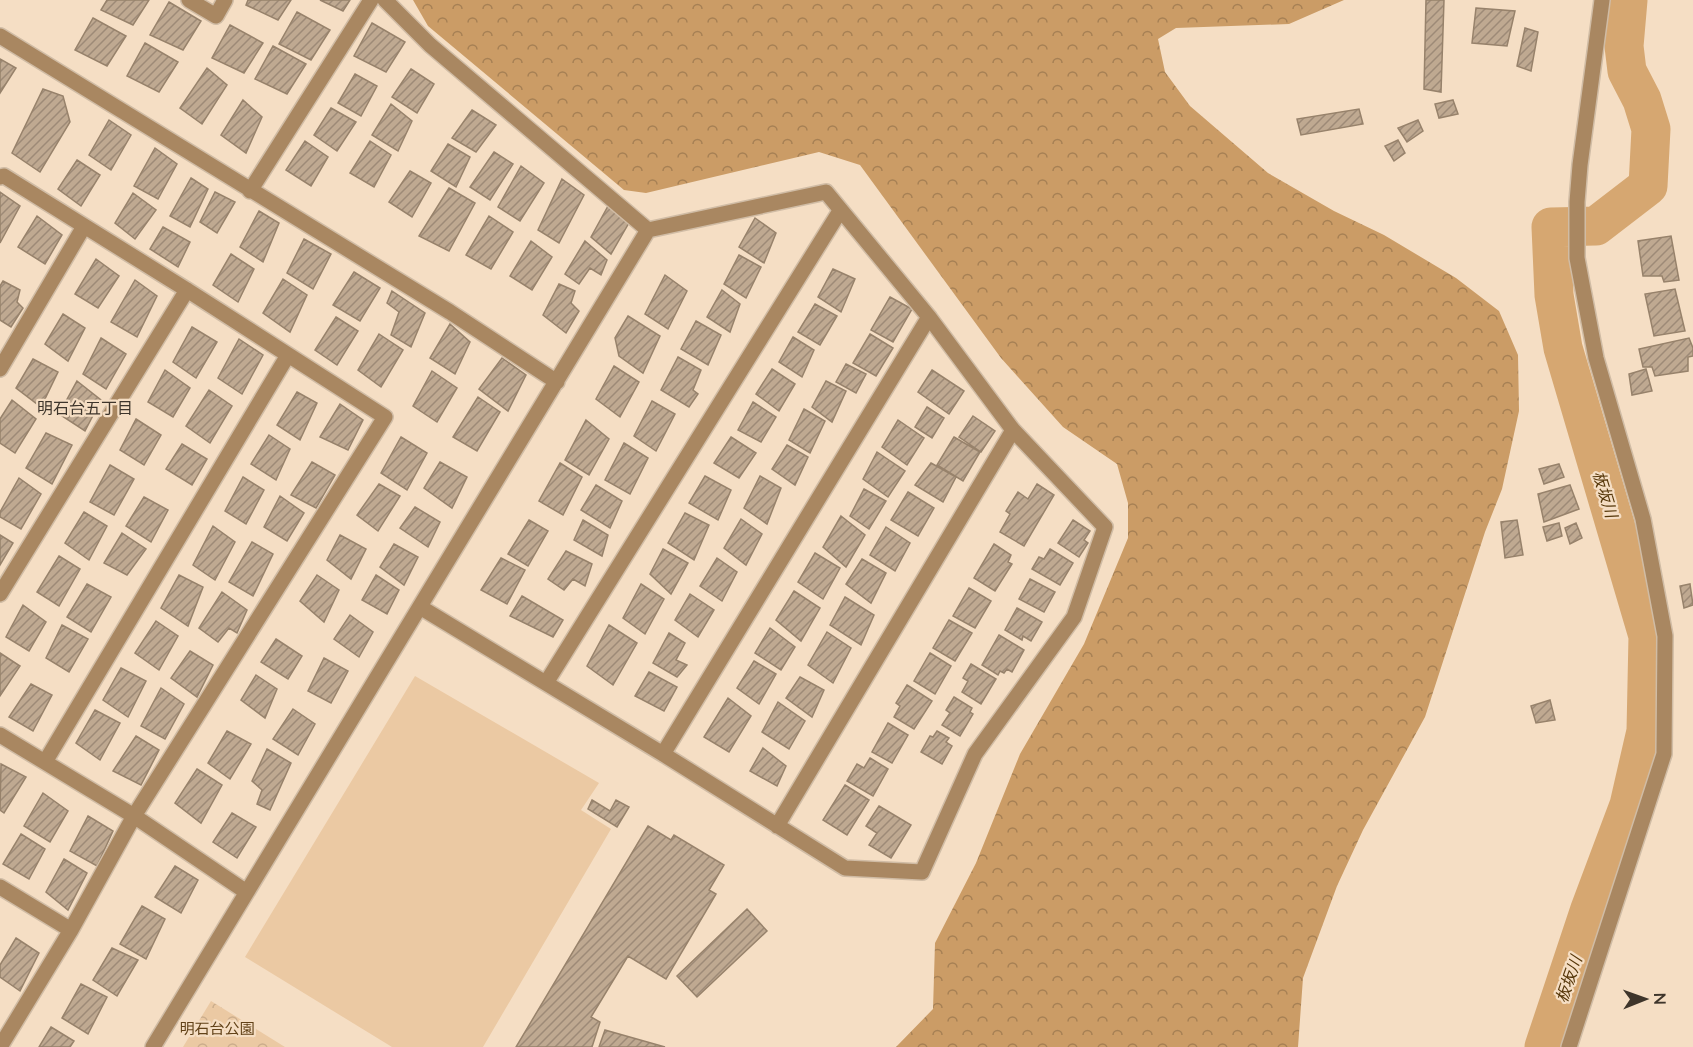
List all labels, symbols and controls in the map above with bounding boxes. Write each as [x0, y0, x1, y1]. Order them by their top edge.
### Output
district label: 明石台五丁目 [37, 398, 133, 417]
water label: 板坂川 [1590, 468, 1623, 522]
water label: 板坂川 [1551, 951, 1585, 1005]
north arrow [1615, 969, 1675, 1029]
text: N [1651, 992, 1670, 1005]
park label: 明石台公園 [179, 1019, 255, 1037]

